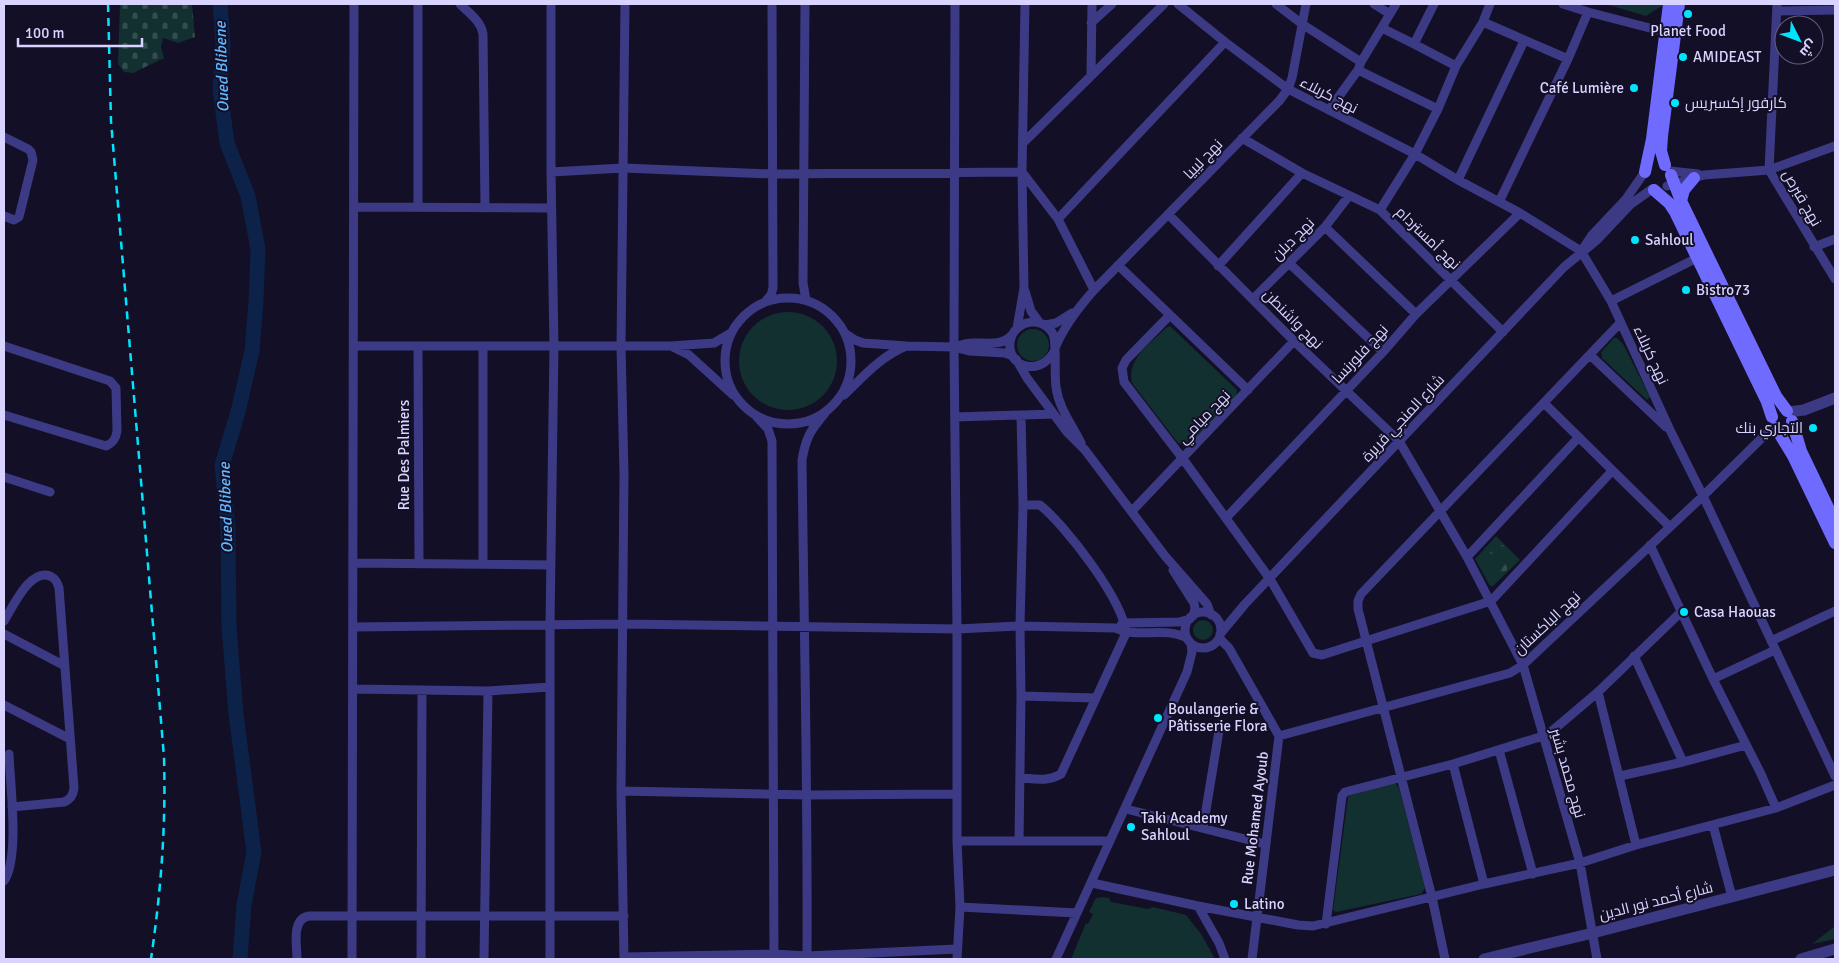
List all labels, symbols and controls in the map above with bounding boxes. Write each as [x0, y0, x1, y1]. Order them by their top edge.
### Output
marker: Planet Food [1682, 8, 1694, 20]
scale bar [18, 15, 141, 47]
north arrow [1774, 15, 1824, 65]
water label: Oued Blibene [210, 20, 234, 113]
place label: Planet Food [1650, 22, 1726, 40]
text: 100 m [25, 24, 65, 42]
text: ش [1796, 36, 1821, 61]
place label: AMIDEAST [1693, 48, 1762, 66]
marker: AMIDEAST [1677, 51, 1689, 63]
street label: نهج كربلاء [1296, 73, 1361, 119]
place label: Café Lumière [1540, 79, 1624, 97]
marker: Café Lumière [1628, 82, 1640, 94]
place label: كارفور إكسبريس [1685, 94, 1787, 113]
marker: كارفور إكسبريس [1669, 97, 1681, 109]
street label: نهج ليبيا [1180, 135, 1228, 184]
street label: نهج قبرص [1777, 166, 1825, 231]
street label: نهج أمستردام [1391, 202, 1465, 275]
street label: نهج دبلن [1268, 214, 1320, 266]
place label: Sahloul [1645, 231, 1694, 249]
marker: Sahloul [1629, 234, 1641, 246]
place label: Bistro73 [1696, 281, 1750, 299]
marker: Bistro73 [1680, 284, 1692, 296]
street label: نهج واشنطن [1258, 285, 1327, 354]
street label: نهج فلورنسا [1328, 321, 1393, 389]
street label: نهج كربلاء [1628, 323, 1672, 388]
street label: شارع المنجي قريرة [1358, 371, 1450, 467]
street label: نهج ميامي [1174, 386, 1236, 450]
street label: Rue Des Palmiers [395, 399, 413, 510]
place label: التجاري بنك [1736, 419, 1803, 440]
marker: التجاري بنك [1807, 422, 1819, 434]
water label: Oued Blibene [214, 461, 238, 554]
street label: نهج الباكستان [1510, 588, 1585, 660]
place label: Casa Haouas [1694, 603, 1776, 621]
marker: Casa Haouas [1678, 606, 1690, 618]
place label: Boulangerie & Pâtisserie Flora [1168, 700, 1267, 735]
marker: Boulangerie & Pâtisserie Flora [1152, 712, 1164, 724]
street label: نهج محمد بشير [1544, 725, 1589, 821]
street label: Rue Mohamed Ayoub [1238, 750, 1272, 885]
place label: Taki Academy Sahloul [1141, 809, 1228, 844]
marker: Taki Academy Sahloul [1125, 821, 1137, 833]
street label: شارع أحمد نور الدين [1597, 877, 1715, 926]
place label: Latino [1244, 895, 1285, 913]
marker: Latino [1228, 898, 1240, 910]

